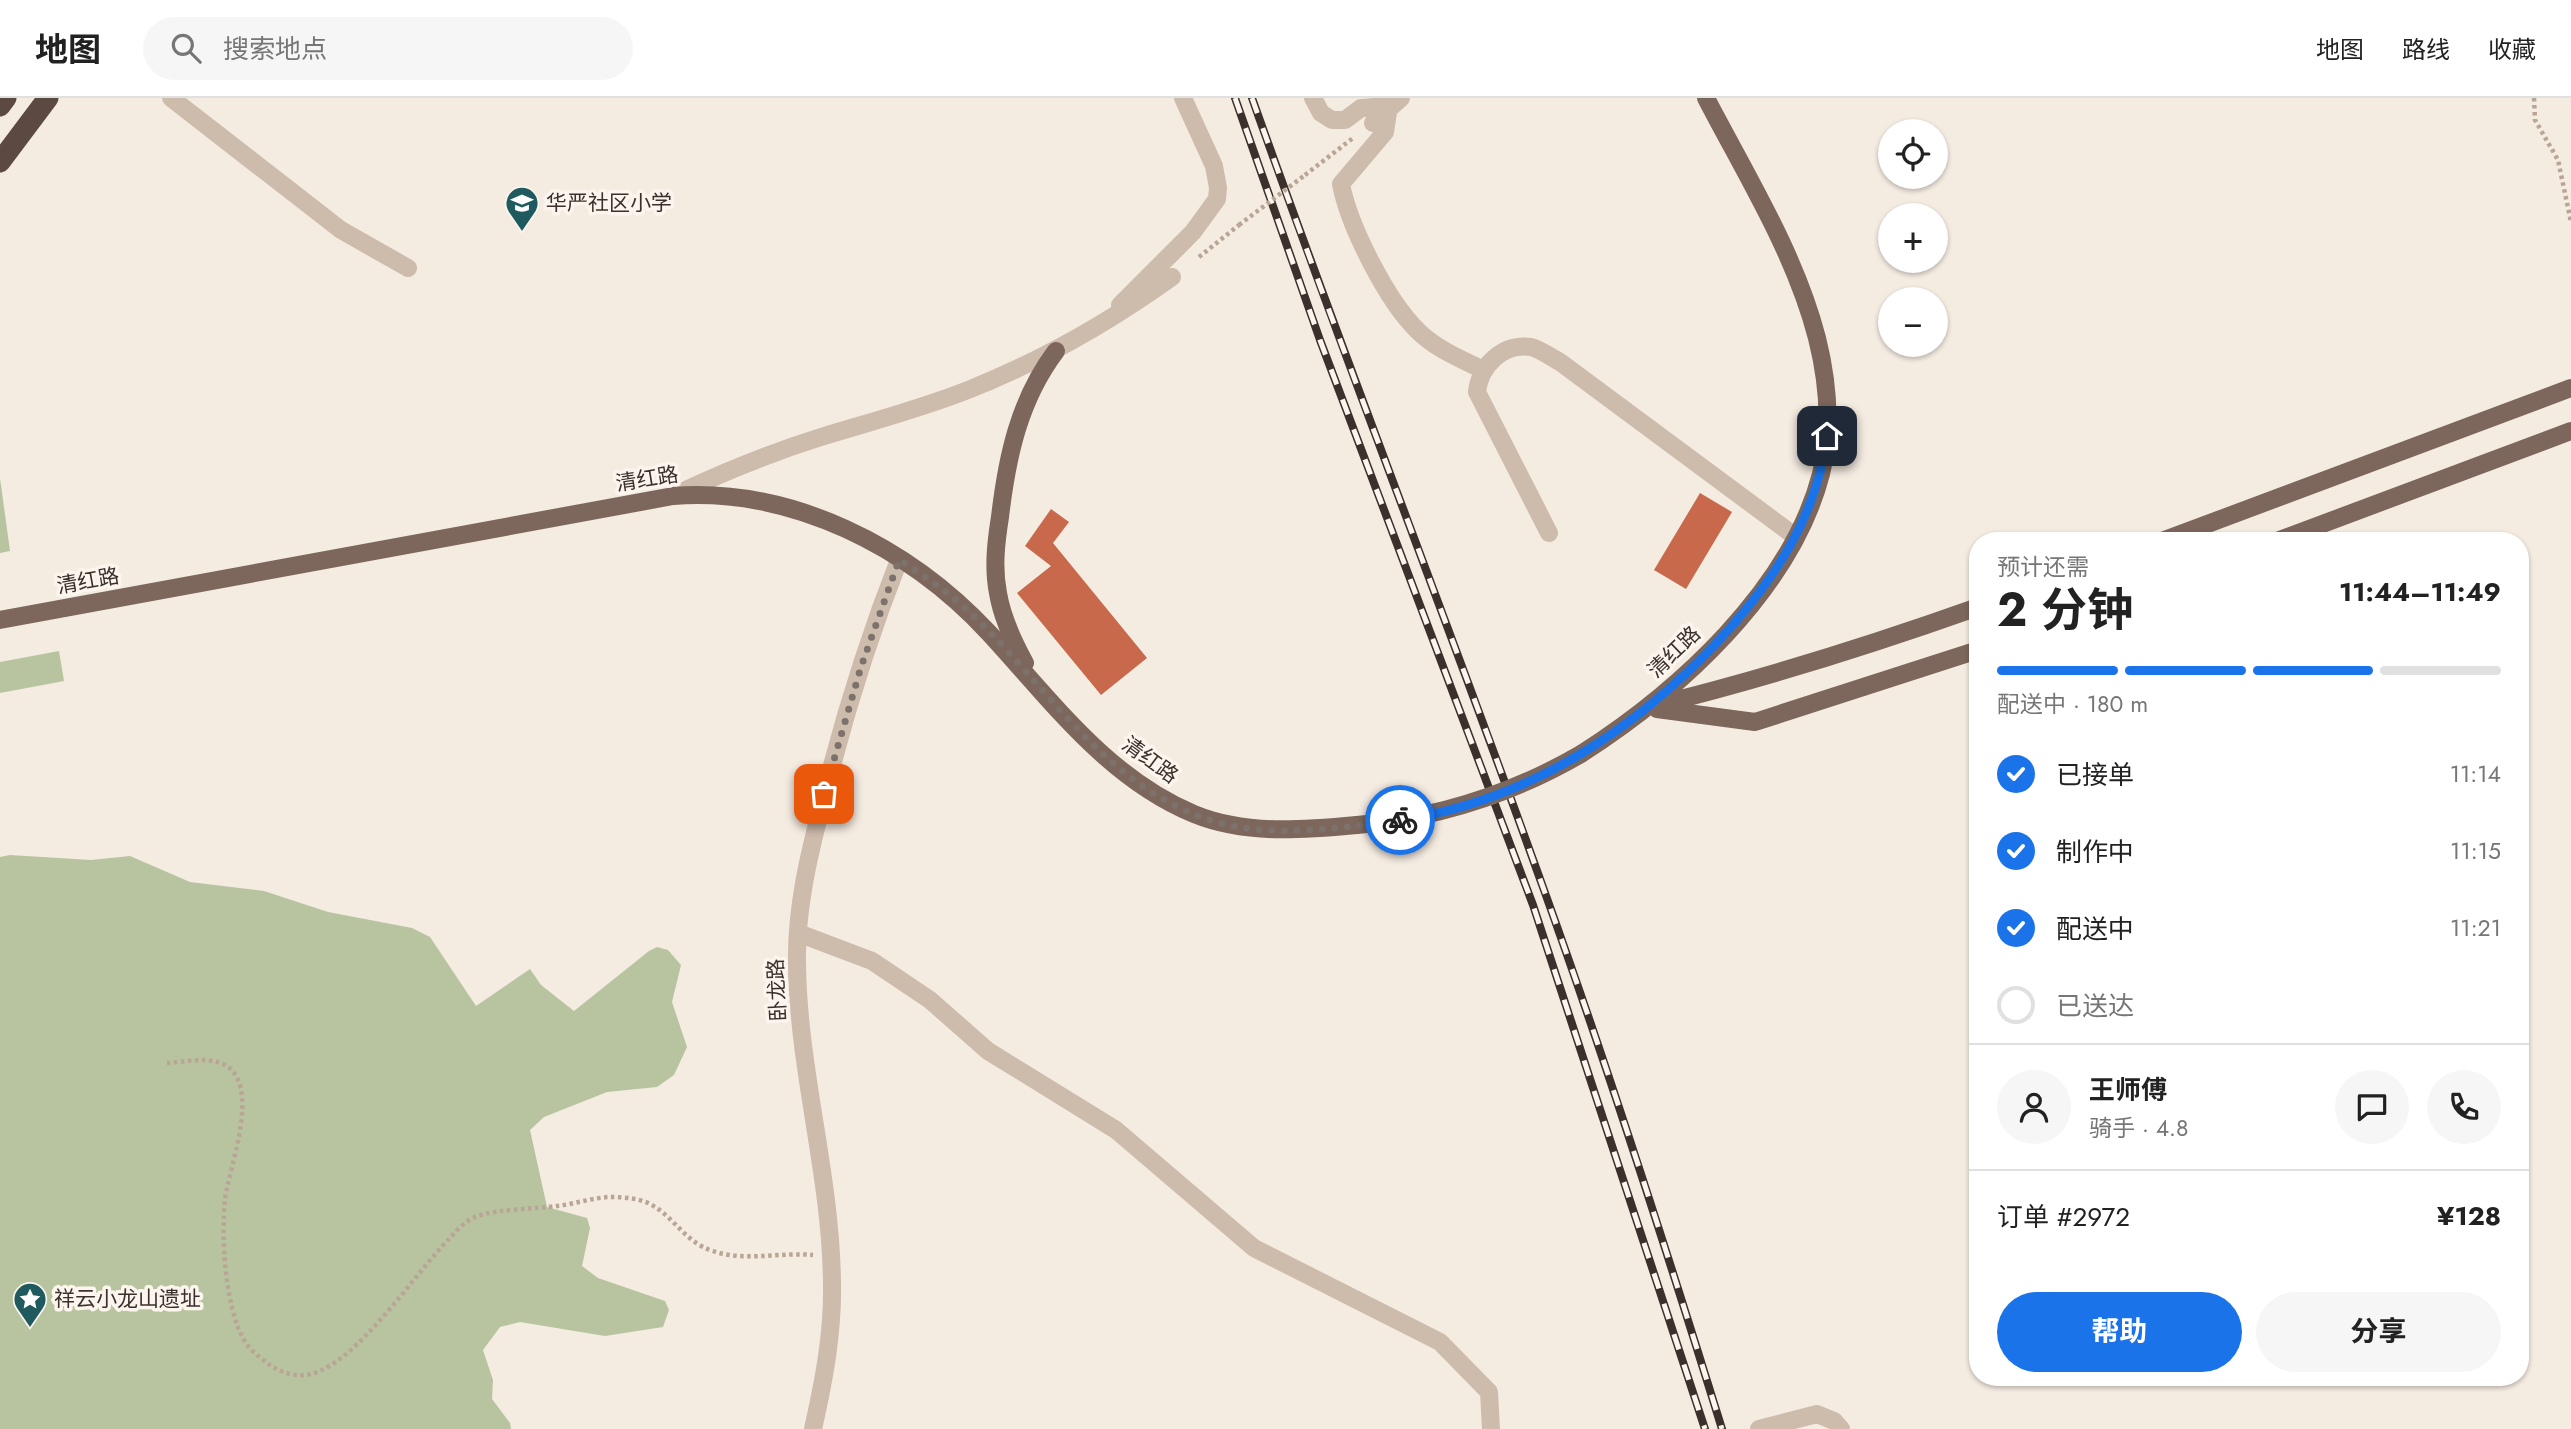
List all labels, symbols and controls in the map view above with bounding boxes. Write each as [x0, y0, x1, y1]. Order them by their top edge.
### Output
search box [143, 17, 633, 80]
text: 地图 [35, 26, 101, 73]
icon: search [167, 29, 205, 67]
text: 搜索地点 [223, 30, 327, 68]
text: 地图 [2316, 32, 2364, 67]
text: 路线 [2402, 32, 2450, 67]
text: 收藏 [2488, 32, 2536, 67]
map controls [1878, 119, 1948, 357]
button: locate [1878, 119, 1948, 189]
school or university icon: 华严社区小学 [503, 184, 541, 233]
place label: 华严社区小学 [546, 188, 672, 218]
button: + [1878, 203, 1948, 273]
button: − [1878, 287, 1948, 357]
pin [1797, 406, 1857, 466]
icon: home [1808, 417, 1846, 455]
street label: 清红路 [614, 459, 680, 499]
text: 预计还需 [1997, 550, 2089, 584]
street label: 清红路 [54, 561, 122, 601]
text: 11:44–11:49 [2339, 573, 2501, 611]
text: 2 分钟 [1997, 577, 2133, 643]
street label: 清红路 [1641, 619, 1707, 685]
text: 配送中 · 180 m [1997, 687, 2148, 721]
street label: 清红路 [1116, 729, 1184, 791]
icon: check [1997, 755, 2035, 793]
text: 已接单 [2056, 756, 2134, 794]
text: 11:14 [2450, 757, 2501, 791]
pin [794, 764, 854, 824]
icon: bag [805, 775, 843, 813]
courier [1365, 785, 1435, 855]
icon: bike [1381, 801, 1419, 839]
icon: check [1997, 832, 2035, 870]
text: 制作中 [2056, 833, 2134, 871]
text: 11:15 [2450, 834, 2501, 868]
icon: check [1997, 909, 2035, 947]
text: 配送中 [2056, 910, 2134, 948]
text: 11:21 [2450, 911, 2501, 945]
street label: 卧龙路 [760, 958, 794, 1022]
text: 已送达 [2056, 987, 2134, 1025]
button: person [1997, 1070, 2071, 1144]
button: chat [2335, 1070, 2409, 1144]
button: phone [2427, 1070, 2501, 1144]
text: 王师傅 [2089, 1071, 2167, 1109]
text: 骑手 · 4.8 [2089, 1111, 2189, 1145]
text: ¥128 [2437, 1197, 2501, 1235]
text: 订单 #2972 [1997, 1198, 2130, 1236]
place icon: 祥云小龙山遗址 [11, 1280, 49, 1329]
place label: 祥云小龙山遗址 [54, 1284, 201, 1314]
button: 帮助 [1997, 1292, 2242, 1372]
button: 分享 [2256, 1292, 2501, 1372]

